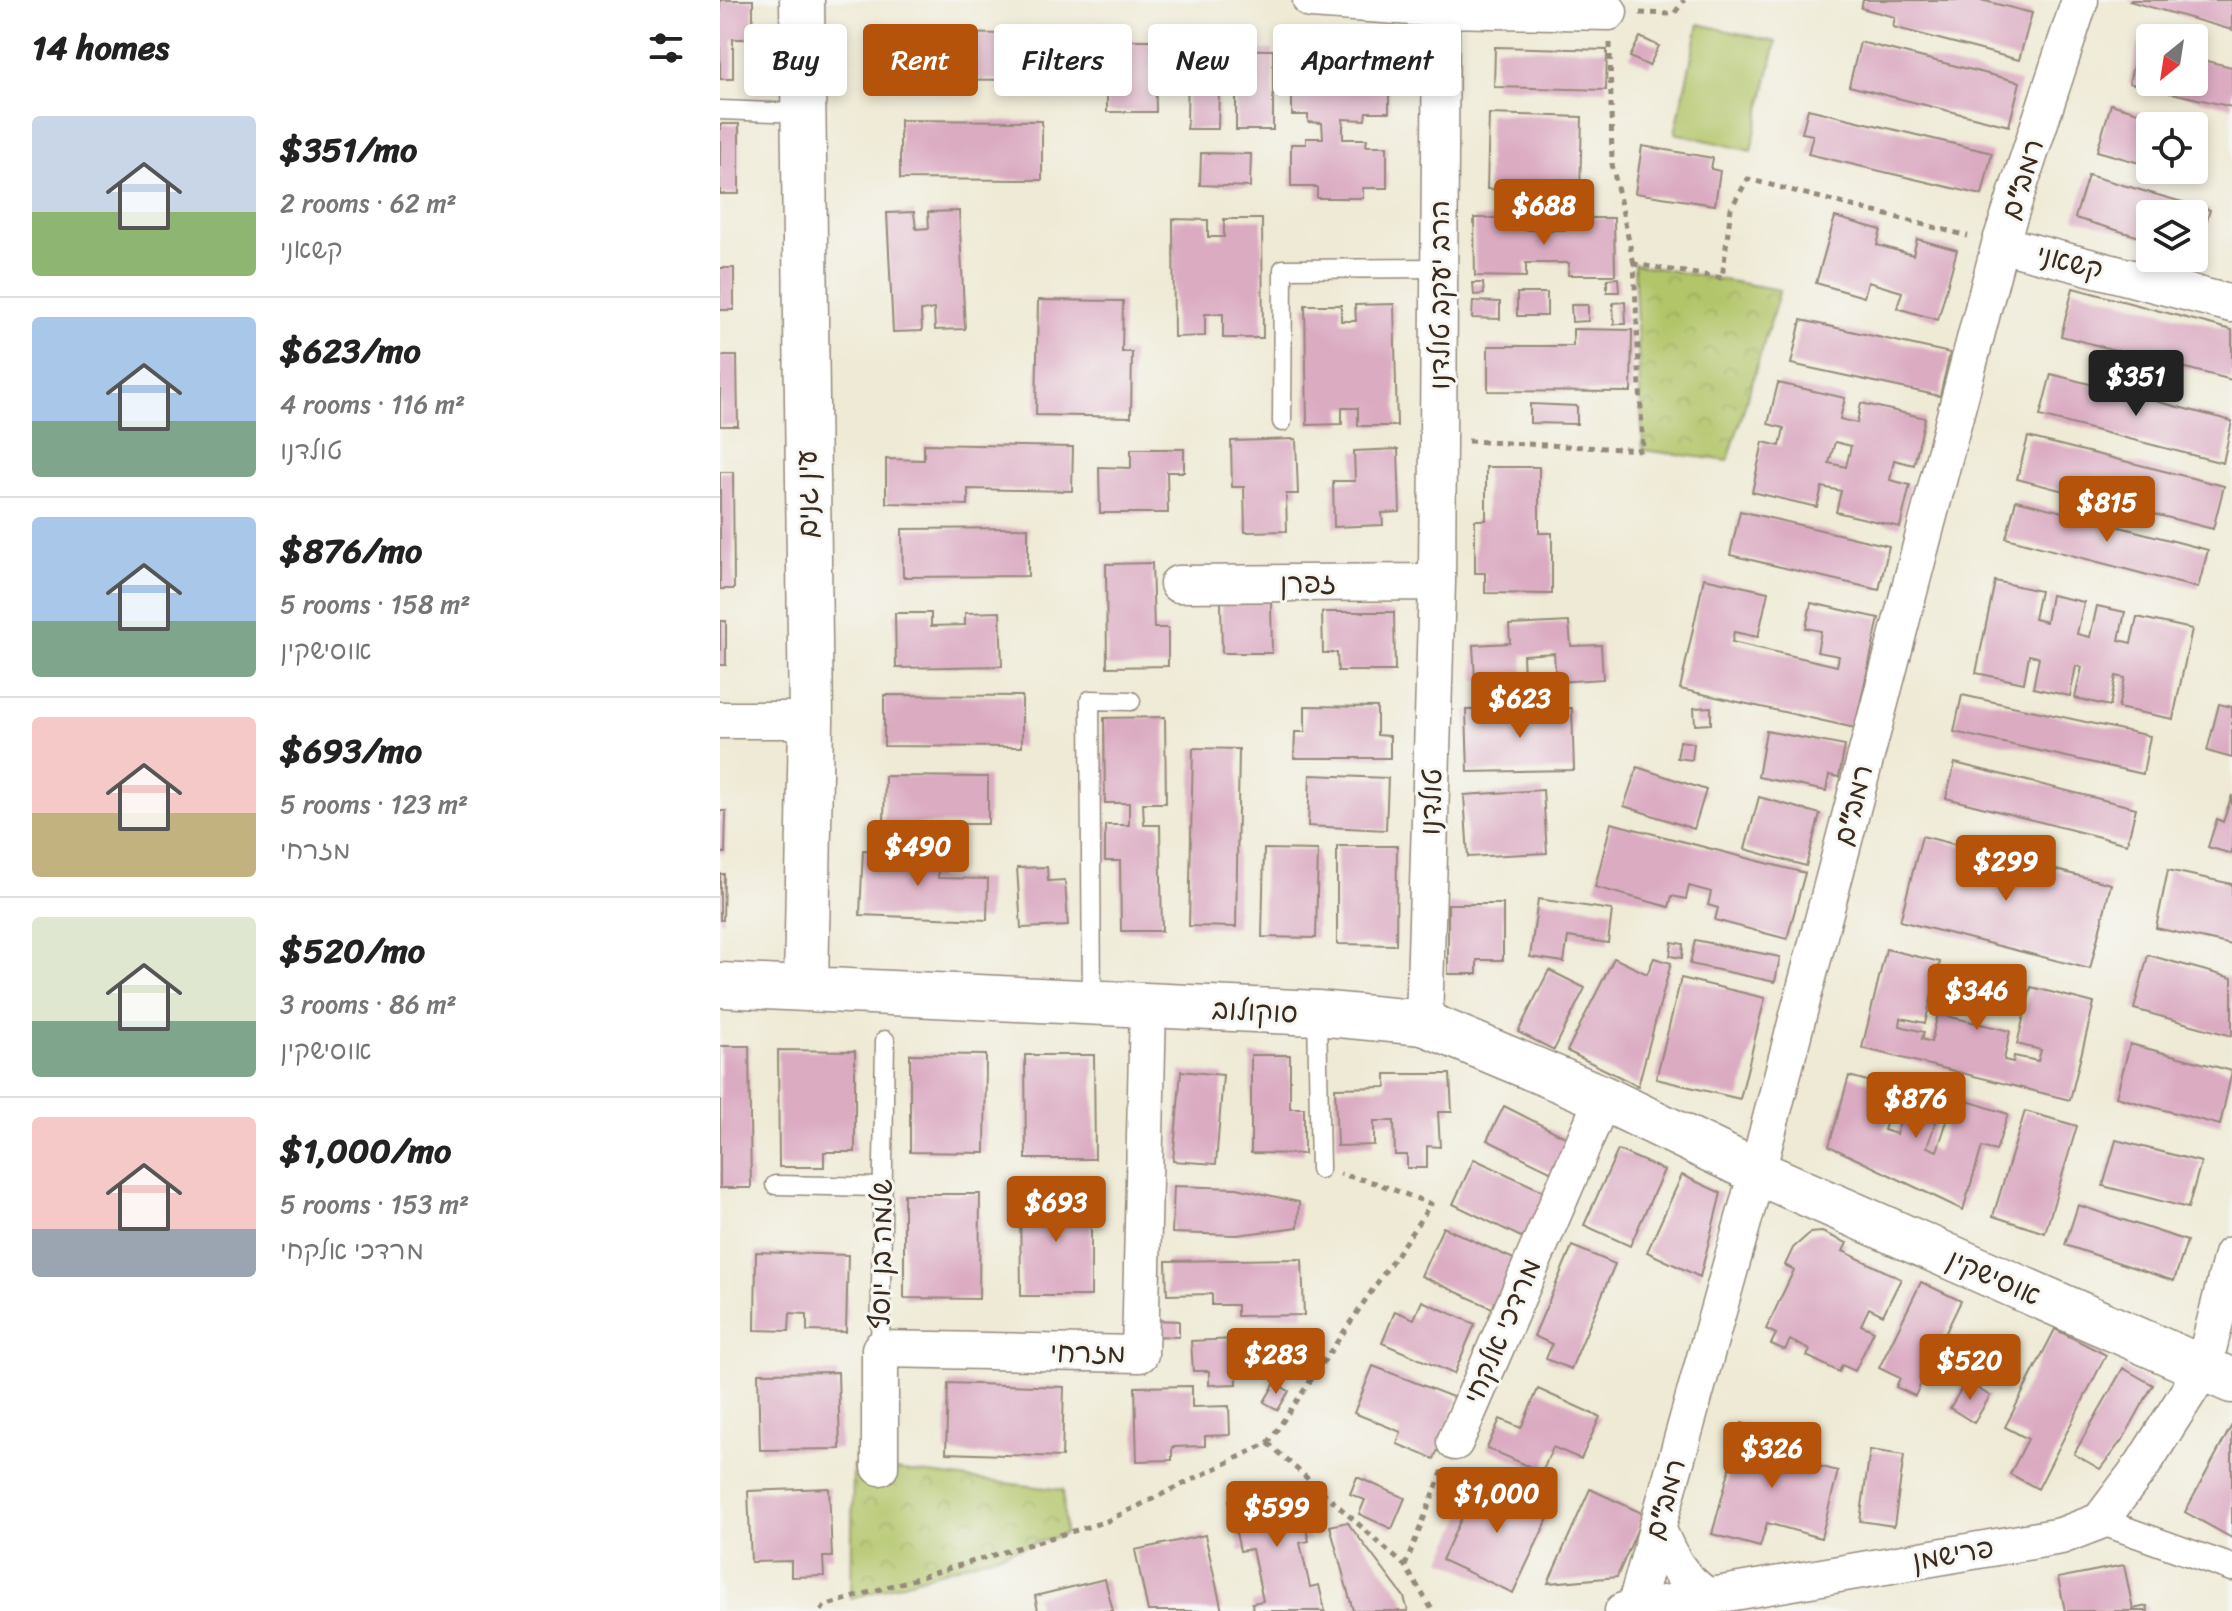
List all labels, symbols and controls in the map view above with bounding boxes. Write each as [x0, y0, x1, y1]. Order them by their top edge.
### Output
text: 14 homes [32, 18, 169, 78]
chip: Buy [744, 24, 847, 96]
chip: Rent [863, 24, 978, 96]
chip: Filters [994, 24, 1132, 96]
chip: New [1148, 24, 1257, 96]
chip: Apartment [1273, 24, 1461, 96]
north arrow [2136, 24, 2208, 96]
map controls [2136, 24, 2208, 272]
icon: filters [644, 26, 688, 70]
button: locate [2136, 112, 2208, 184]
text: $351/mo [280, 120, 417, 180]
street label: רמב"ם [1986, 132, 2058, 226]
icon: home [96, 148, 192, 244]
pin: $688 [1497, 179, 1591, 247]
text: 2 rooms · 62 m² [280, 180, 457, 226]
text: $688 [1512, 182, 1576, 228]
street label: הרב יעקב טולדנו [1415, 200, 1464, 390]
button: layers [2136, 200, 2208, 272]
text: קשאני [280, 226, 343, 272]
street label: קשאני [2031, 230, 2109, 294]
text: $623/mo [280, 321, 421, 381]
icon: home [96, 349, 192, 445]
pin: $351 [2089, 350, 2183, 418]
text: $351 [2107, 353, 2165, 399]
text: 4 rooms · 116 m² [280, 381, 465, 427]
text: טולדנו [280, 427, 342, 473]
street label: עין גנים [782, 449, 832, 539]
pin: $815 [2060, 476, 2154, 544]
text: $815 [2077, 479, 2137, 525]
text: $876/mo [280, 521, 422, 581]
icon: home [96, 549, 192, 645]
street label: זפרן [1279, 558, 1337, 608]
text: 5 rooms · 158 m² [280, 581, 471, 627]
text: אוסישקין [280, 627, 372, 673]
pin: $623 [1473, 672, 1567, 740]
text: $623 [1489, 675, 1551, 721]
text: $693/mo [280, 721, 422, 781]
icon: home [96, 749, 192, 845]
street label: רמב"ם [1819, 759, 1887, 851]
street label: טולדנו [1405, 768, 1457, 836]
text: 5 rooms · 123 m² [280, 781, 468, 827]
pin: $490 [871, 820, 965, 888]
text: $490 [885, 823, 951, 869]
text: מזרחי [280, 827, 351, 873]
pin: $299 [1959, 835, 2053, 903]
text: $299 [1974, 838, 2038, 884]
text: $520/mo [280, 921, 425, 981]
icon: home [96, 949, 192, 1045]
pin: $346 [1930, 964, 2024, 1032]
text: $346 [1946, 967, 2008, 1013]
text: 3 rooms · 86 m² [280, 981, 457, 1027]
street label: סוקולוב [1211, 984, 1299, 1038]
text: אוסישקין [280, 1027, 372, 1073]
pin: $876 [1869, 1072, 1963, 1140]
text: $876 [1885, 1075, 1947, 1121]
text: $1,000/mo [280, 1121, 451, 1181]
icon: home [96, 1149, 192, 1245]
pin: $693 [1009, 1176, 1103, 1244]
street label: שלמה בן יוסף [855, 1178, 907, 1330]
text: $693 [1025, 1179, 1087, 1225]
text: 5 rooms · 153 m² [280, 1181, 469, 1227]
text: מרדכי אלקחי [280, 1227, 424, 1273]
street label: אוסישקין [1939, 1235, 2049, 1319]
street label: מרדכי אלקחי [1449, 1250, 1555, 1412]
street label: מזרחי [1050, 1328, 1126, 1378]
pin: $283 [1229, 1328, 1323, 1396]
text: $283 [1245, 1331, 1307, 1377]
pin: $520 [1923, 1334, 2017, 1402]
text: $520 [1938, 1337, 2002, 1383]
pin: $326 [1725, 1422, 1819, 1490]
text: $326 [1741, 1425, 1803, 1471]
street label: רמב"ם [1630, 1453, 1700, 1545]
pin: $1,000 [1432, 1467, 1562, 1535]
text: $1,000 [1455, 1470, 1539, 1516]
pin: $599 [1230, 1481, 1324, 1549]
text: $599 [1244, 1484, 1310, 1530]
street label: פרישמן [1908, 1523, 1998, 1585]

